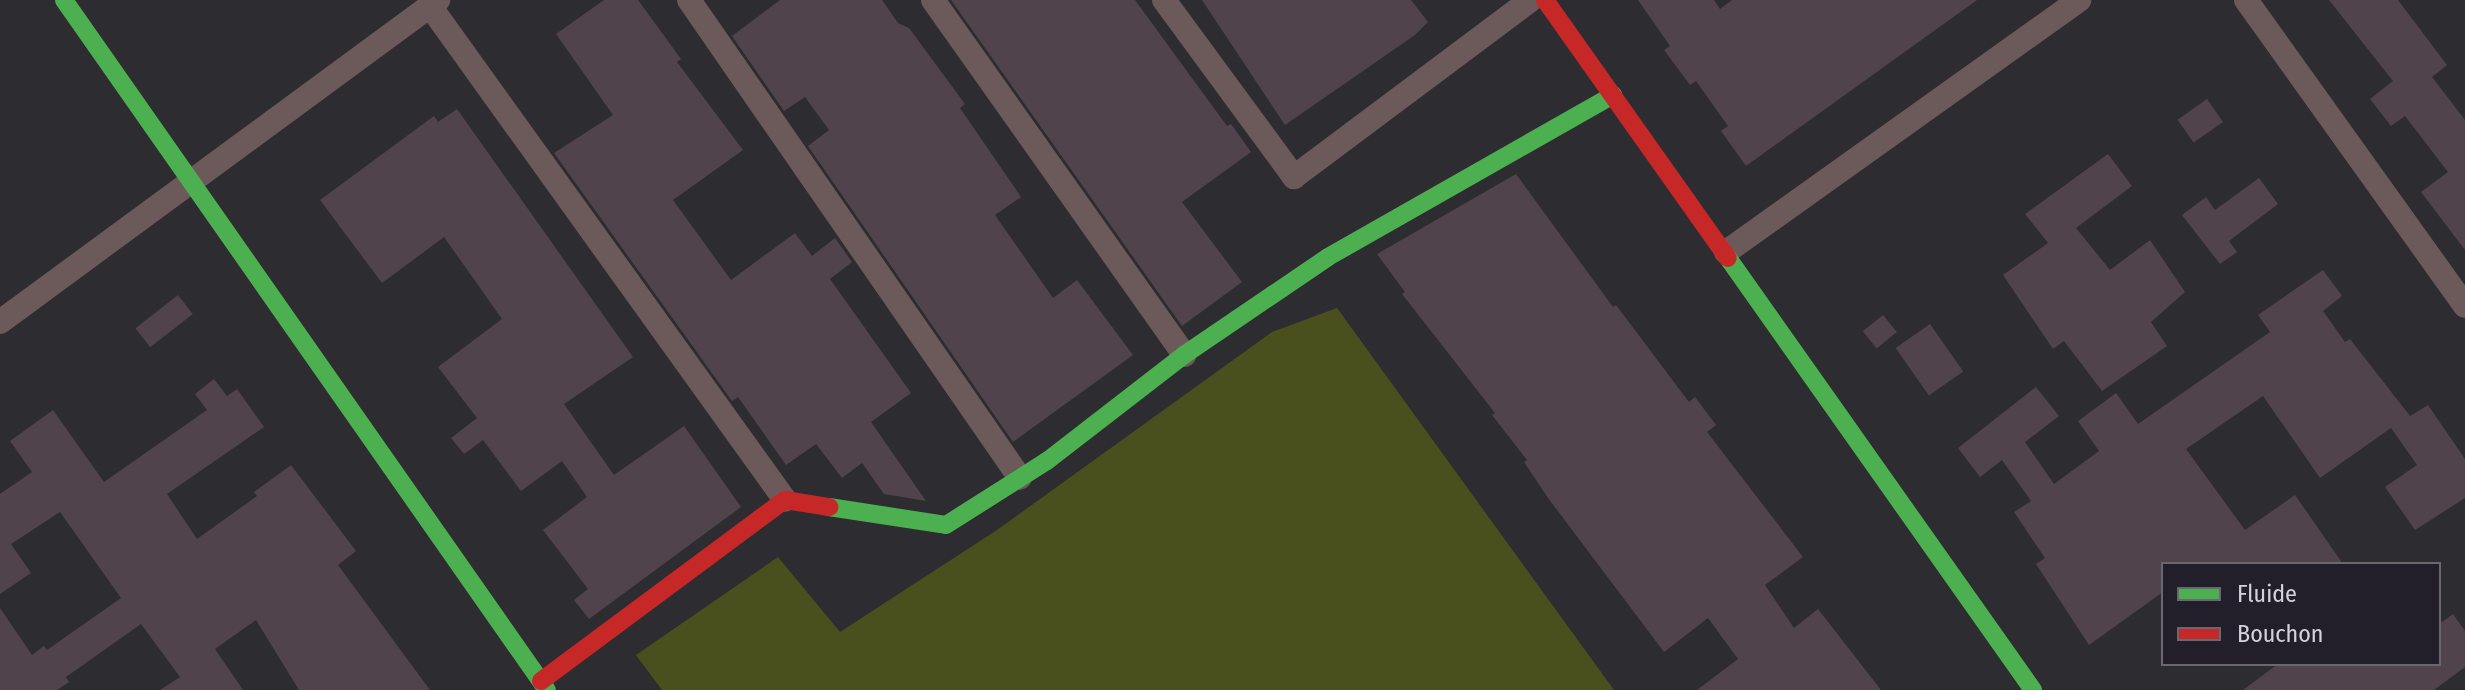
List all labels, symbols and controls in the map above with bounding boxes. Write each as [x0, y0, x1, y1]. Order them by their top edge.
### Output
legend [2161, 562, 2441, 666]
text: Fluide [2237, 580, 2297, 608]
text: Bouchon [2237, 620, 2324, 648]

